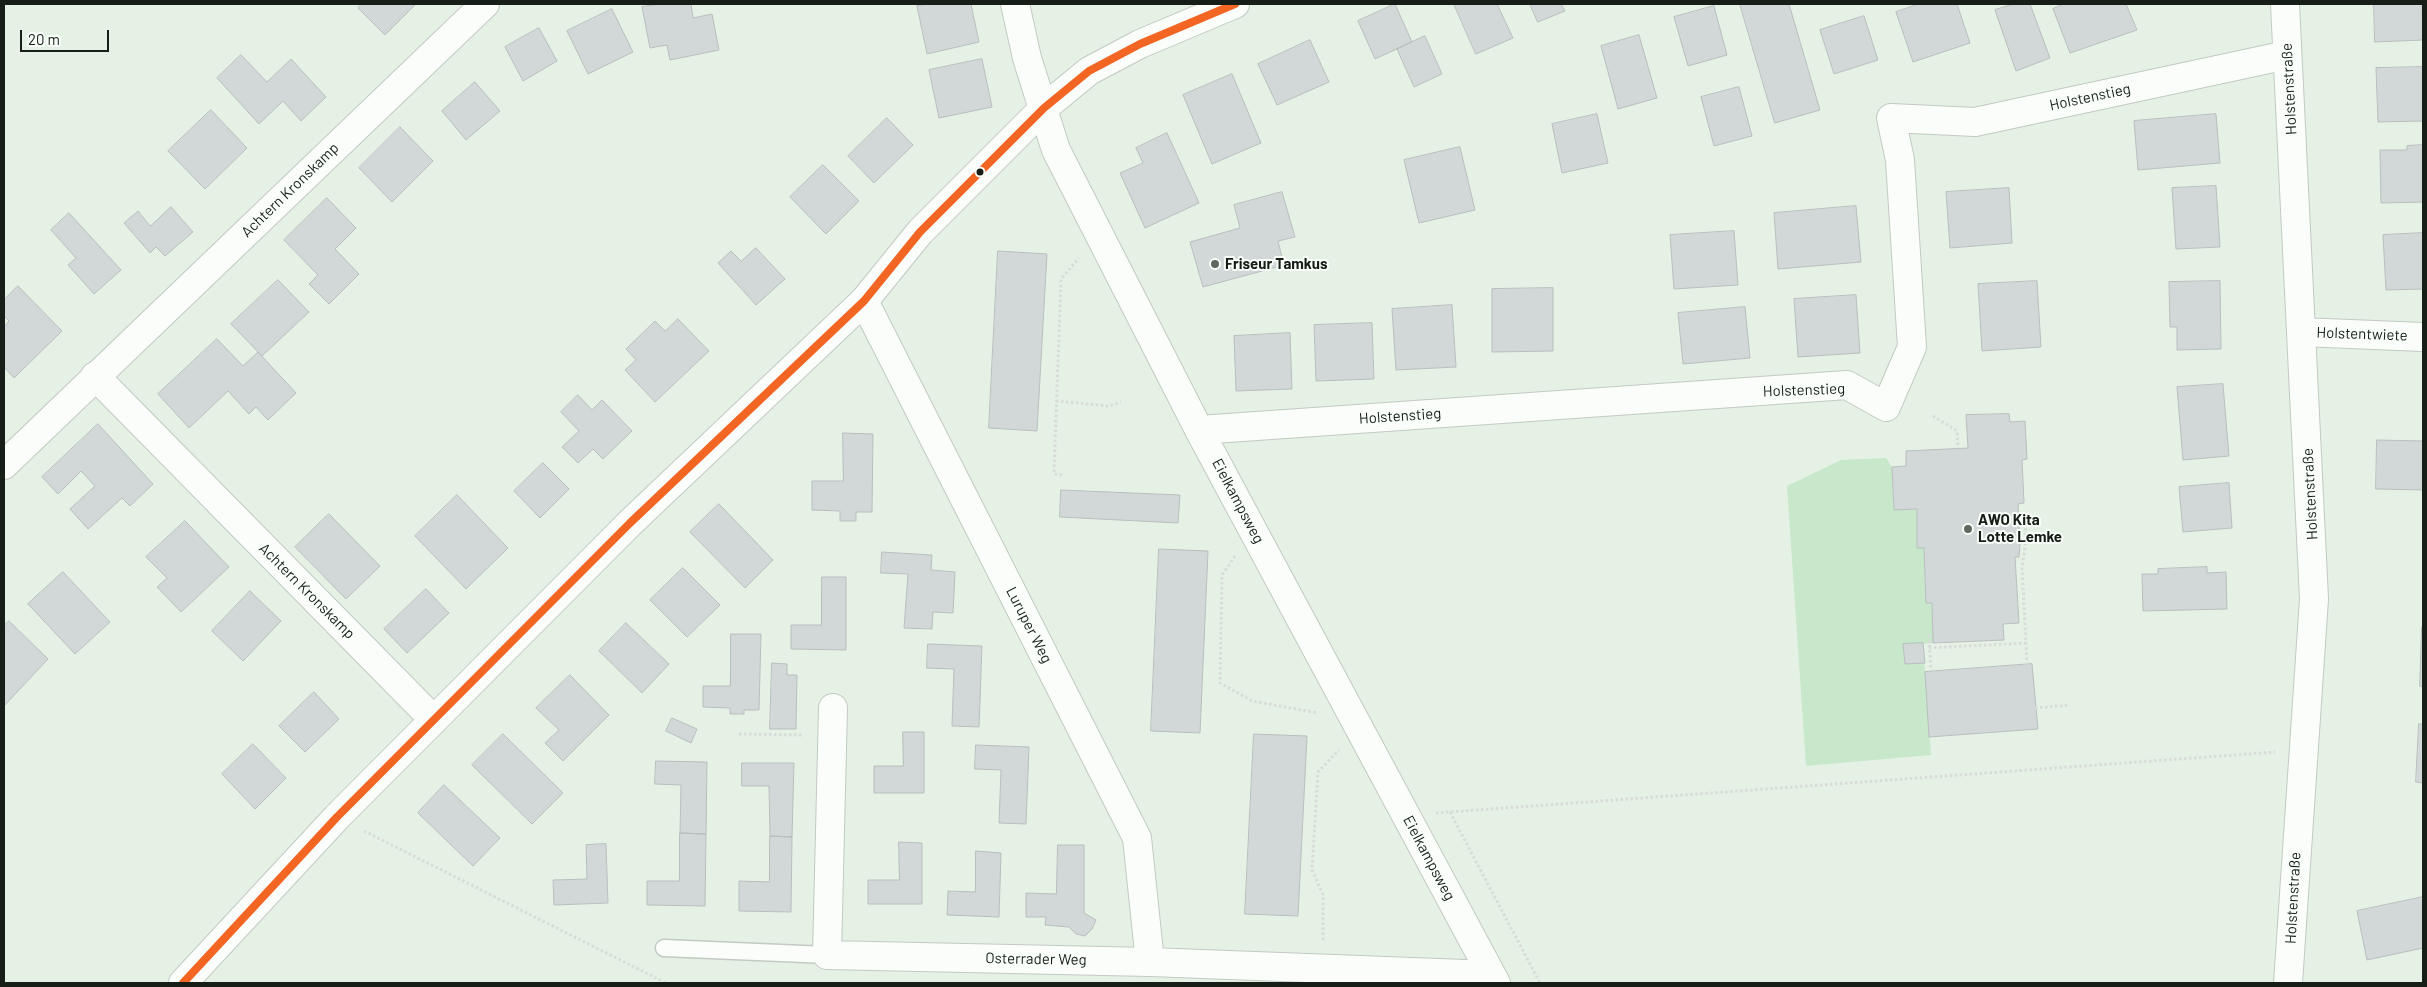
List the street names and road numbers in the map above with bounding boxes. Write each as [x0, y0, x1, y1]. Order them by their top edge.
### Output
street label: Holstenstraße [2278, 43, 2300, 135]
street label: Holstenstieg [2048, 80, 2132, 114]
street label: Achtern Kronskamp [238, 139, 342, 241]
street label: Holstentwiete [2316, 323, 2408, 345]
street label: Holstenstieg [1762, 380, 1846, 400]
street label: Holstenstieg [1358, 404, 1442, 428]
street label: Holstenstraße [2299, 448, 2321, 540]
street label: Eielkampsweg [1208, 456, 1268, 546]
street label: Achtern Kronskamp [255, 539, 359, 643]
street label: Luruper Weg [1002, 584, 1056, 666]
street label: Eielkampsweg [1399, 813, 1459, 903]
street label: Holstenstraße [2282, 852, 2304, 944]
street label: Osterrader Weg [985, 949, 1087, 969]

